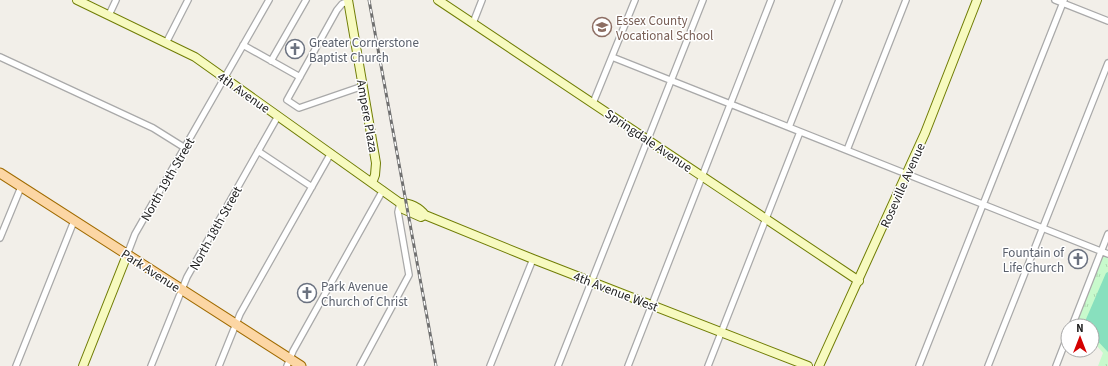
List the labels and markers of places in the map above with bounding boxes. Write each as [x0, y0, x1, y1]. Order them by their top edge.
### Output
place label: Essex County Vocational School [616, 12, 713, 45]
school or university icon: Essex County Vocational School [591, 16, 613, 38]
place label: Greater Cornerstone Baptist Church [309, 34, 419, 67]
church icon: Greater Cornerstone Baptist Church [284, 38, 306, 60]
place label: Fountain of Life Church [1002, 244, 1065, 277]
church icon: Fountain of Life Church [1067, 248, 1089, 270]
place label: Park Avenue Church of Christ [321, 278, 408, 311]
church icon: Park Avenue Church of Christ [296, 282, 318, 304]

